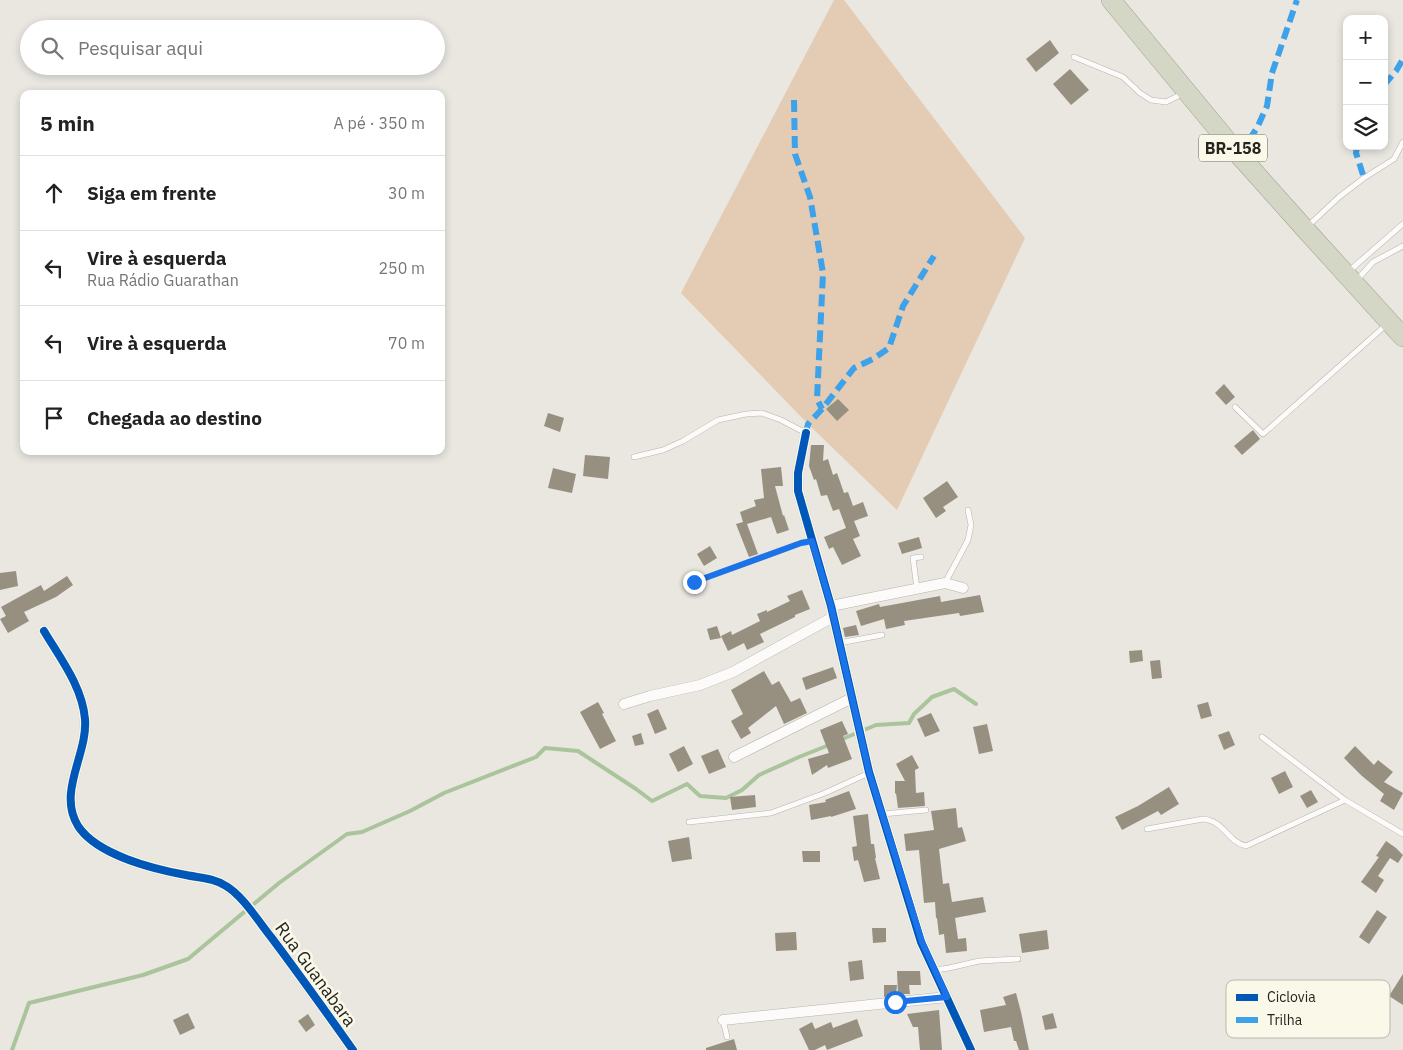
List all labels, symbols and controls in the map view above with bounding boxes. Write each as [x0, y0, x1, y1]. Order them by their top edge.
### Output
map controls [1343, 15, 1388, 150]
button: + [1343, 15, 1388, 60]
search box [20, 20, 445, 75]
icon: search [38, 34, 66, 62]
text: Pesquisar aqui [78, 36, 203, 60]
button: − [1343, 60, 1388, 105]
button: layers [1343, 105, 1388, 150]
text: 5 min [40, 109, 95, 137]
text: A pé · 350 m [334, 113, 425, 133]
road number: BR-158 [1199, 134, 1267, 162]
icon: ahead [40, 179, 68, 207]
text: Siga em frente [87, 181, 217, 205]
text: 30 m [388, 183, 425, 203]
text: Vire à esquerda [87, 246, 227, 270]
icon: left [40, 254, 68, 282]
text: 250 m [378, 258, 425, 278]
text: Rua Rádio Guarathan [87, 270, 239, 290]
icon: left [40, 329, 68, 357]
text: Vire à esquerda [87, 331, 227, 355]
text: 70 m [388, 333, 425, 353]
icon: arrive [40, 404, 68, 432]
text: Chegada ao destino [87, 406, 262, 430]
route end [683, 571, 706, 594]
street label: Rua Guanabara [270, 917, 362, 1031]
legend [1226, 980, 1390, 1038]
text: Ciclovia [1267, 988, 1316, 1006]
route start [884, 991, 907, 1014]
text: Trilha [1267, 1011, 1303, 1029]

